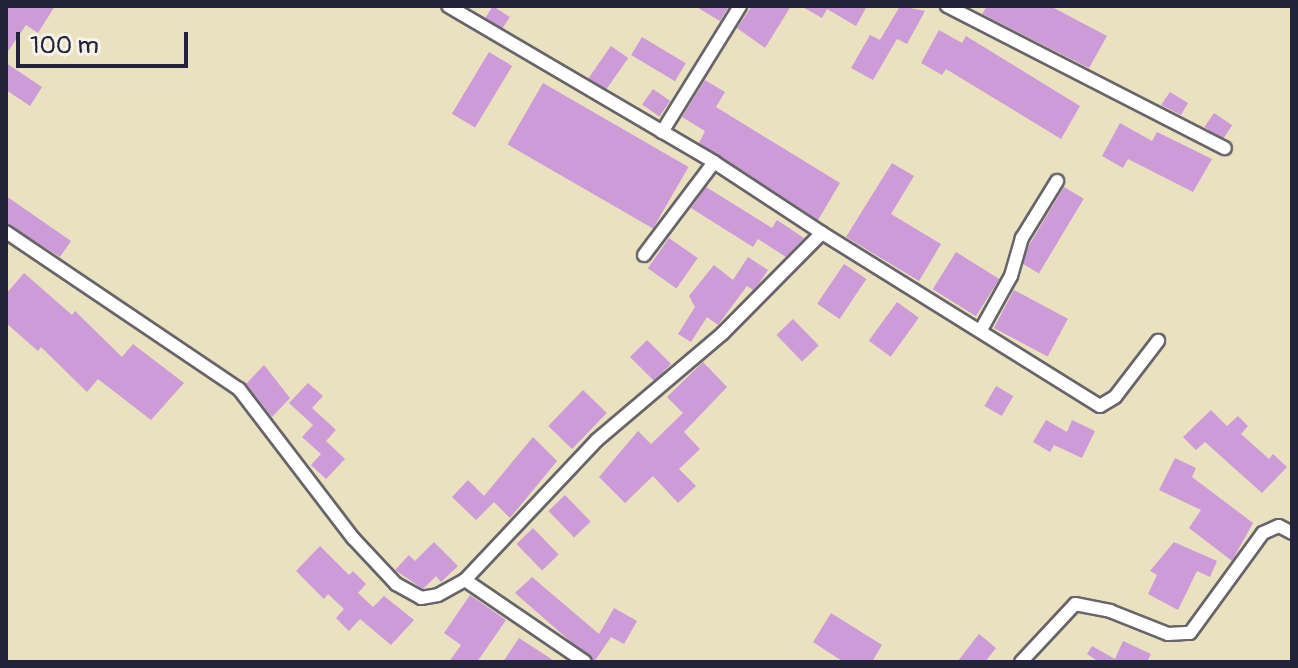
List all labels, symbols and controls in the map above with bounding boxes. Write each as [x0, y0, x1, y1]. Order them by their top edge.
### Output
scale bar [20, 16, 192, 66]
text: 100 m [30, 31, 99, 60]

